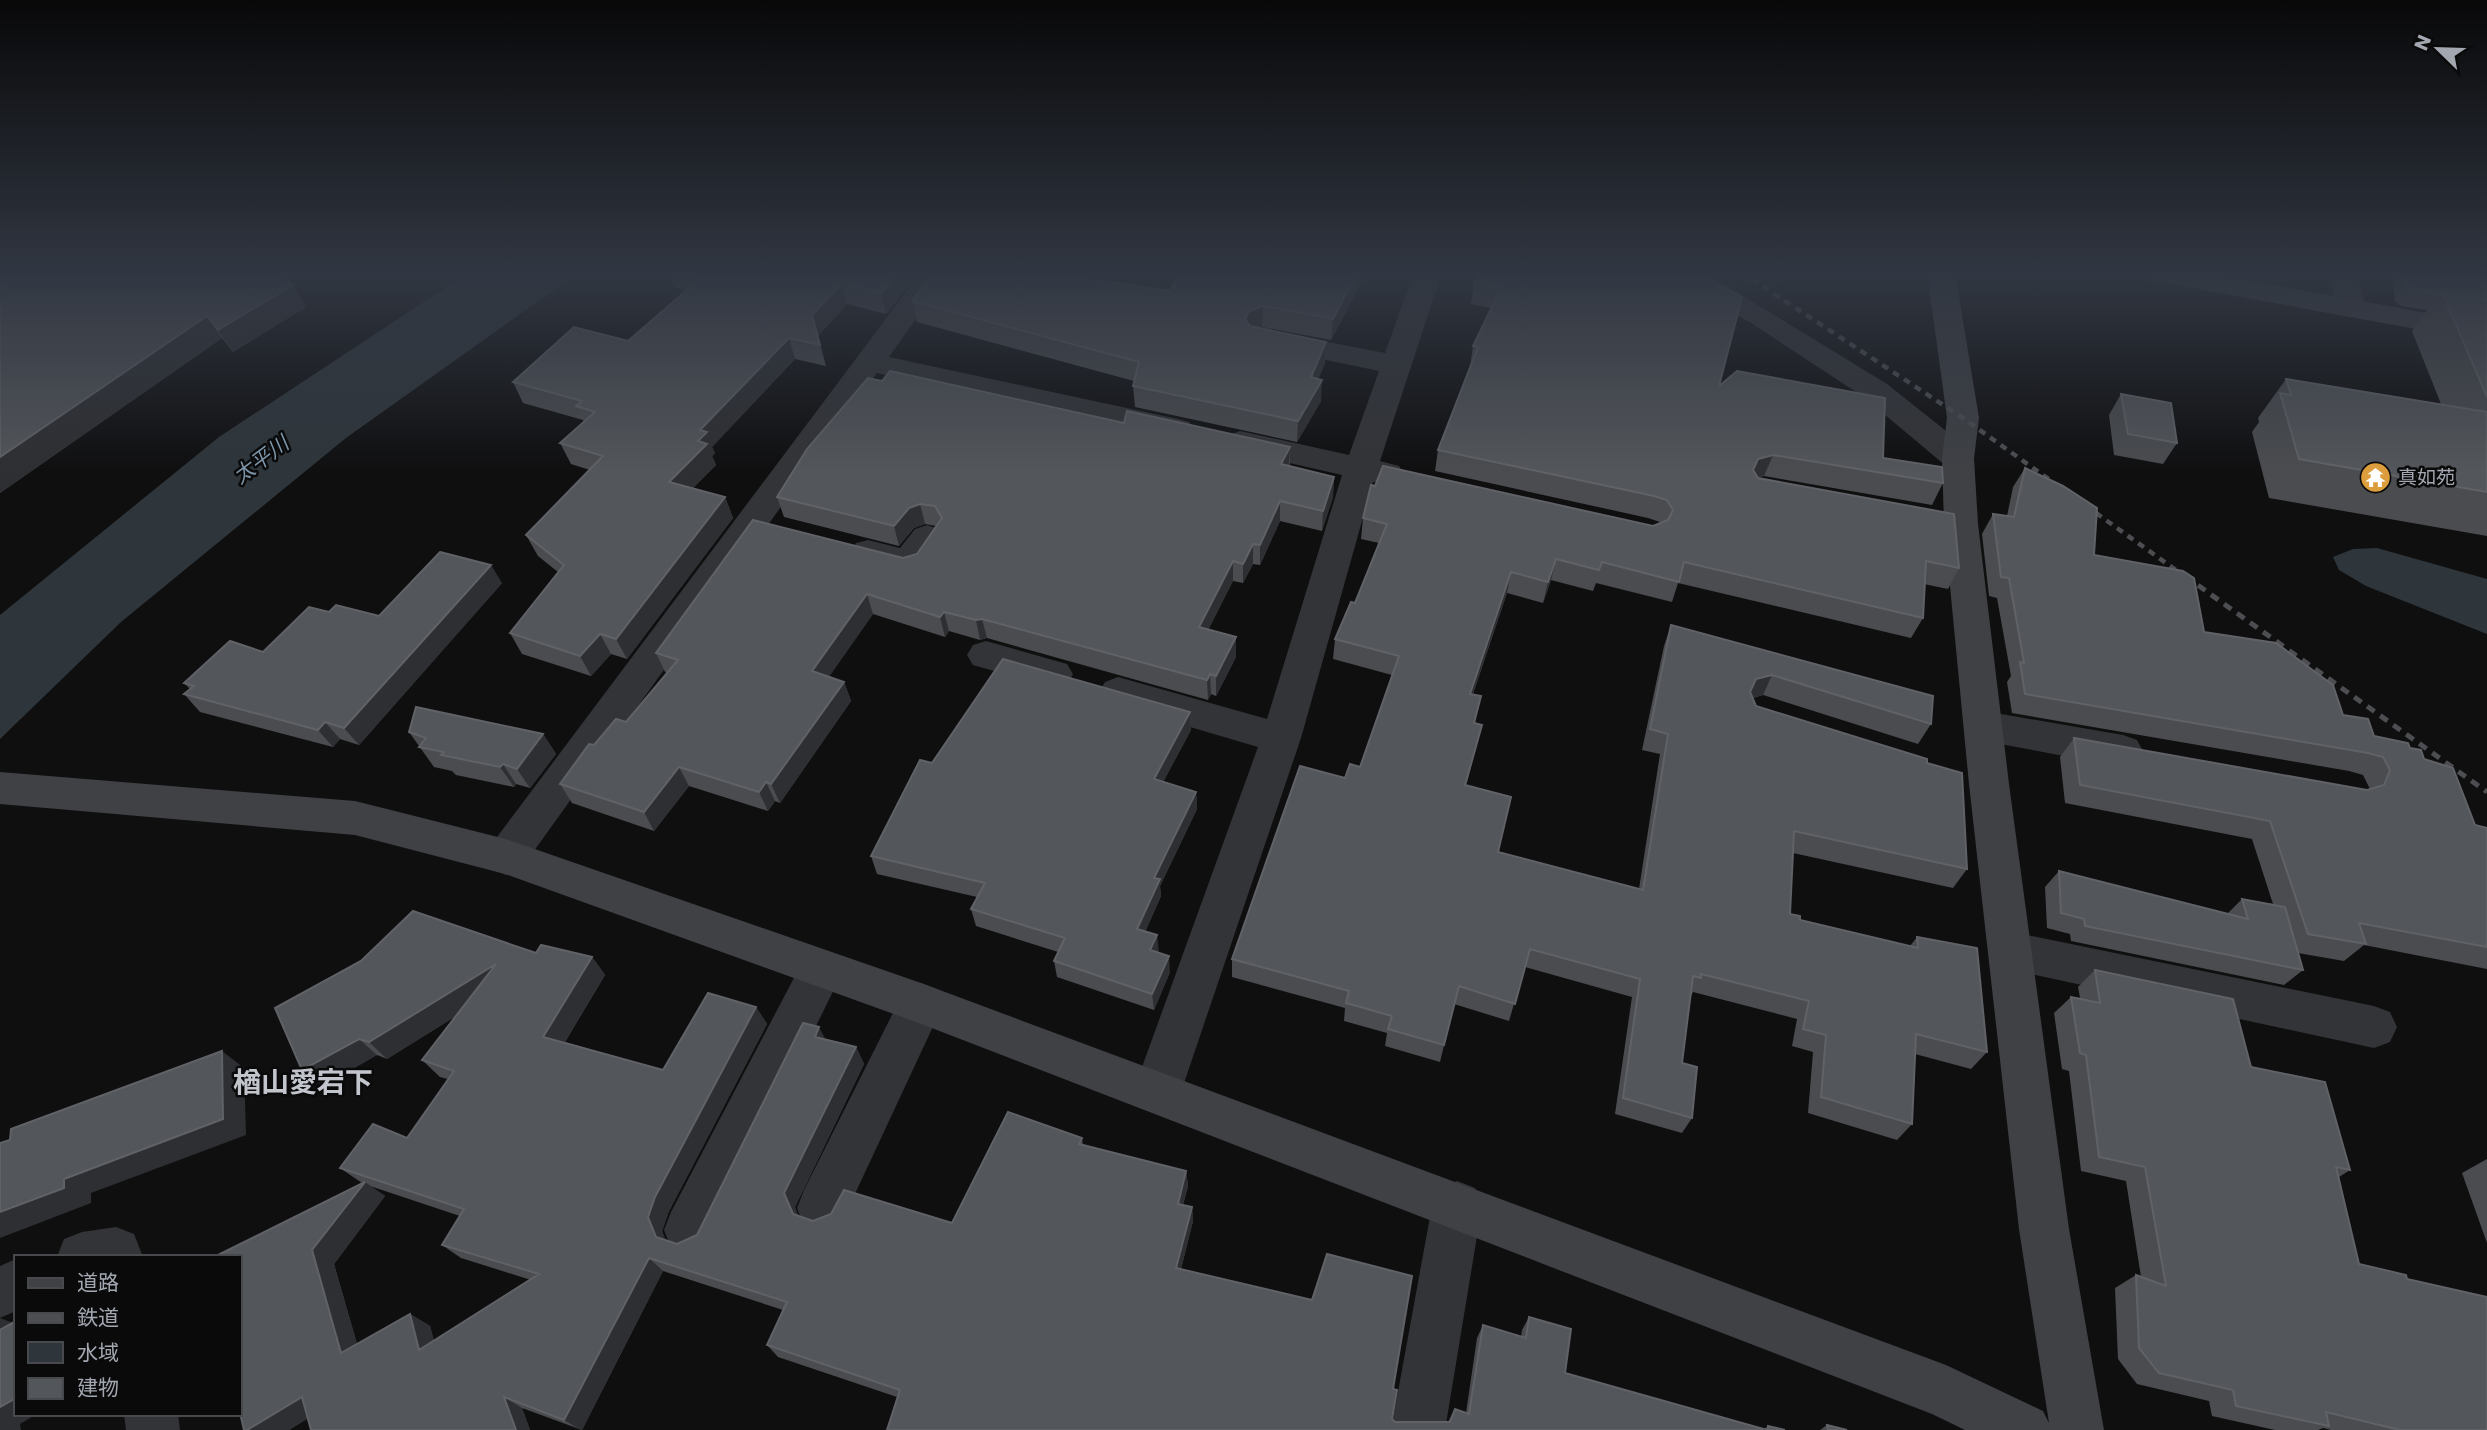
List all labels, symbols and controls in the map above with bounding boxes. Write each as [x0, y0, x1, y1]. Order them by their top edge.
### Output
north arrow [2403, 14, 2473, 84]
text: N [2408, 31, 2438, 54]
water label: 太平川 [227, 428, 296, 490]
temple icon: 真如苑 [2358, 460, 2392, 494]
place label: 真如苑 [2398, 464, 2455, 491]
district label: 楢山愛宕下 [233, 1063, 373, 1102]
legend [14, 1255, 242, 1416]
text: 道路 [77, 1268, 119, 1297]
text: 鉄道 [77, 1303, 119, 1332]
text: 水域 [77, 1338, 119, 1367]
text: 建物 [77, 1373, 119, 1402]

